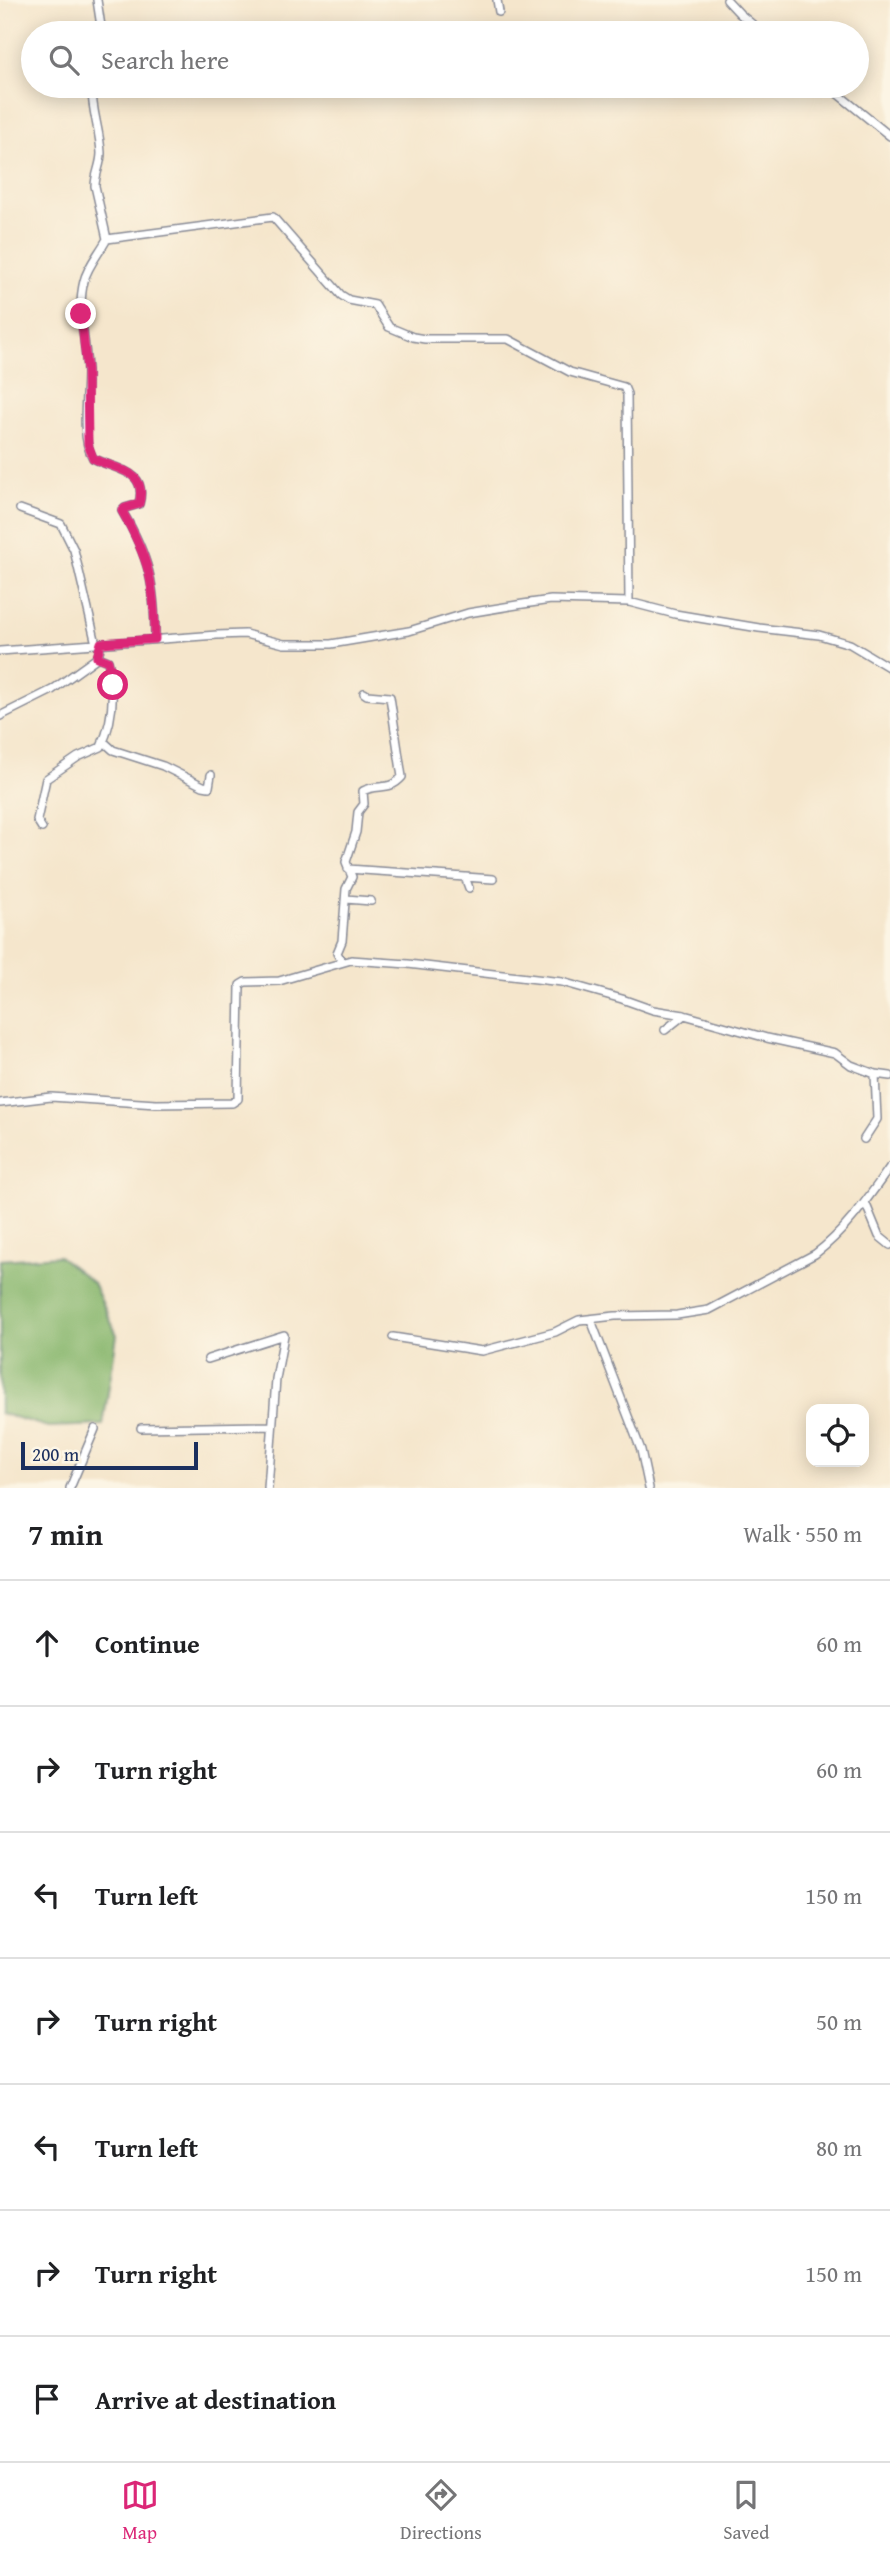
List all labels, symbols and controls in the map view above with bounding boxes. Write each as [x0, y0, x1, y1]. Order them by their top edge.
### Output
search box [21, 21, 869, 98]
text: Search here [101, 40, 229, 79]
icon: search [45, 41, 83, 79]
route end [65, 298, 96, 329]
route start [97, 669, 128, 700]
map controls [806, 1404, 869, 1467]
button: locate [806, 1404, 869, 1467]
scale bar [21, 1439, 198, 1471]
text: 200 m [32, 1440, 79, 1468]
text: 7 min [28, 1512, 103, 1556]
text: Walk · 550 m [743, 1517, 862, 1550]
icon: ahead [28, 1624, 66, 1662]
text: Continue [95, 1624, 200, 1663]
text: 60 m [816, 1627, 862, 1660]
icon: right [28, 1750, 66, 1788]
text: Turn right [95, 1750, 217, 1789]
text: 60 m [816, 1753, 862, 1786]
icon: left [28, 1876, 66, 1914]
text: Turn left [95, 1876, 198, 1915]
text: 150 m [805, 1879, 862, 1912]
icon: right [28, 2002, 66, 2040]
text: Turn right [95, 2002, 217, 2041]
text: 50 m [816, 2005, 862, 2038]
icon: left [28, 2128, 66, 2166]
text: Turn left [95, 2128, 198, 2167]
text: 80 m [816, 2131, 862, 2164]
icon: right [28, 2254, 66, 2292]
text: Turn right [95, 2254, 217, 2293]
text: 150 m [805, 2257, 862, 2290]
icon: arrive [28, 2380, 66, 2418]
text: Arrive at destination [95, 2380, 336, 2419]
tab: Map [121, 2476, 159, 2546]
tab: Directions [400, 2476, 482, 2546]
tab: Saved [723, 2476, 769, 2546]

